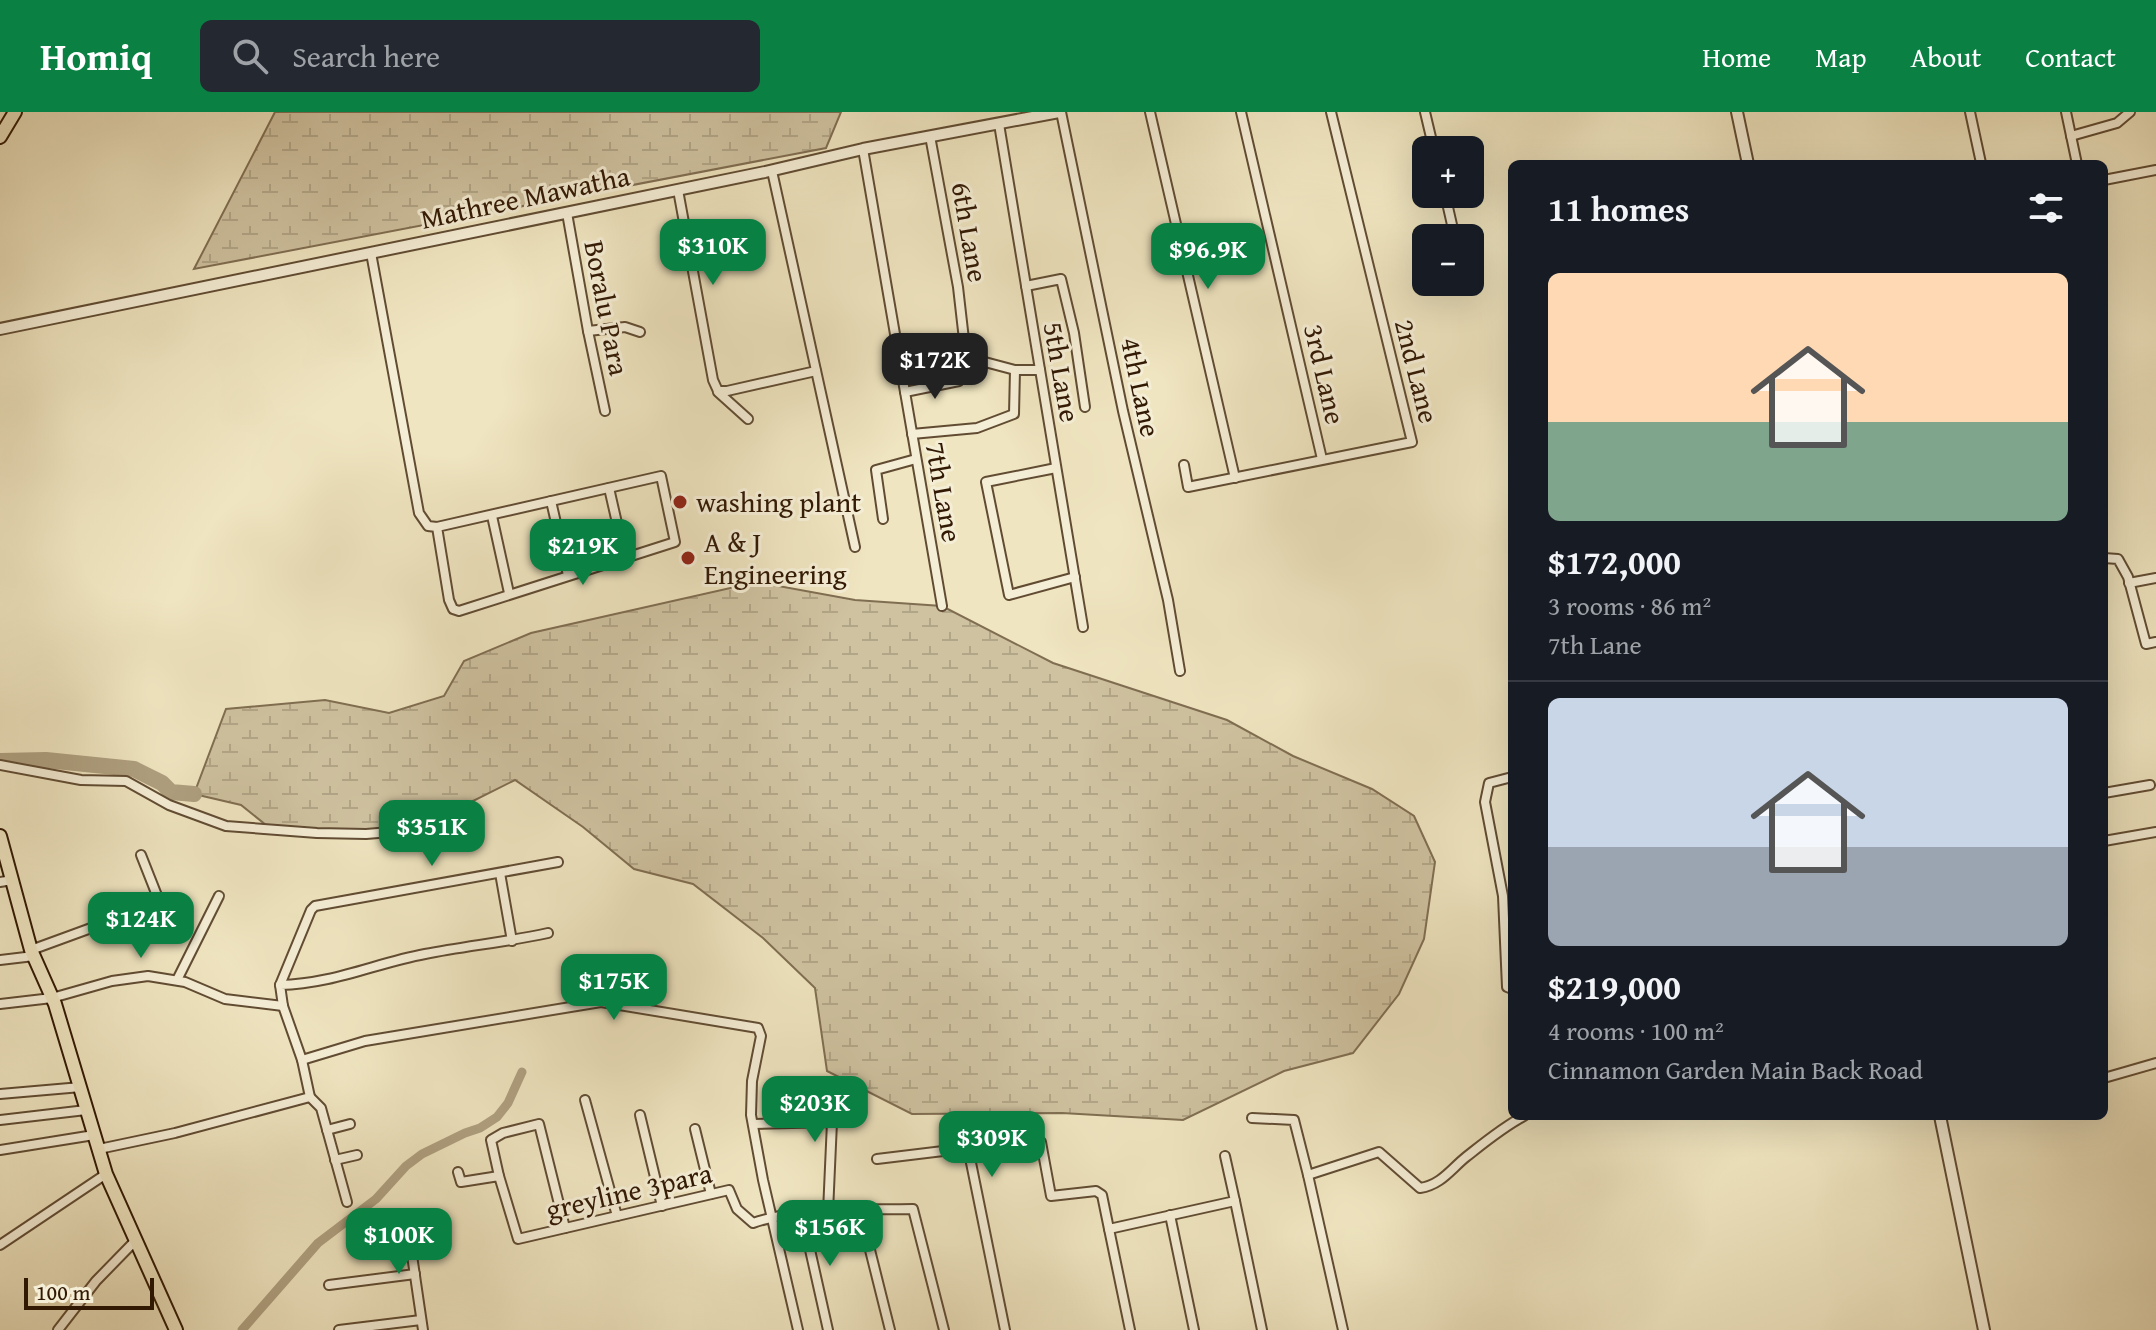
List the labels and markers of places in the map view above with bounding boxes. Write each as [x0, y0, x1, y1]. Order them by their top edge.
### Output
pin: $310K [657, 219, 769, 287]
pin: $96.9K [1143, 223, 1273, 291]
pin: $172K [879, 333, 991, 401]
place label: washing plant [696, 481, 861, 522]
marker: washing plant [671, 493, 689, 511]
pin: $219K [527, 519, 639, 587]
place label: A & J Engineering [704, 521, 847, 594]
marker: A & J Engineering [679, 549, 697, 567]
pin: $351K [376, 800, 488, 868]
pin: $124K [85, 892, 197, 960]
pin: $175K [558, 954, 670, 1022]
pin: $203K [759, 1076, 871, 1144]
pin: $309K [936, 1111, 1048, 1179]
pin: $156K [774, 1200, 886, 1268]
pin: $100K [343, 1208, 455, 1276]

